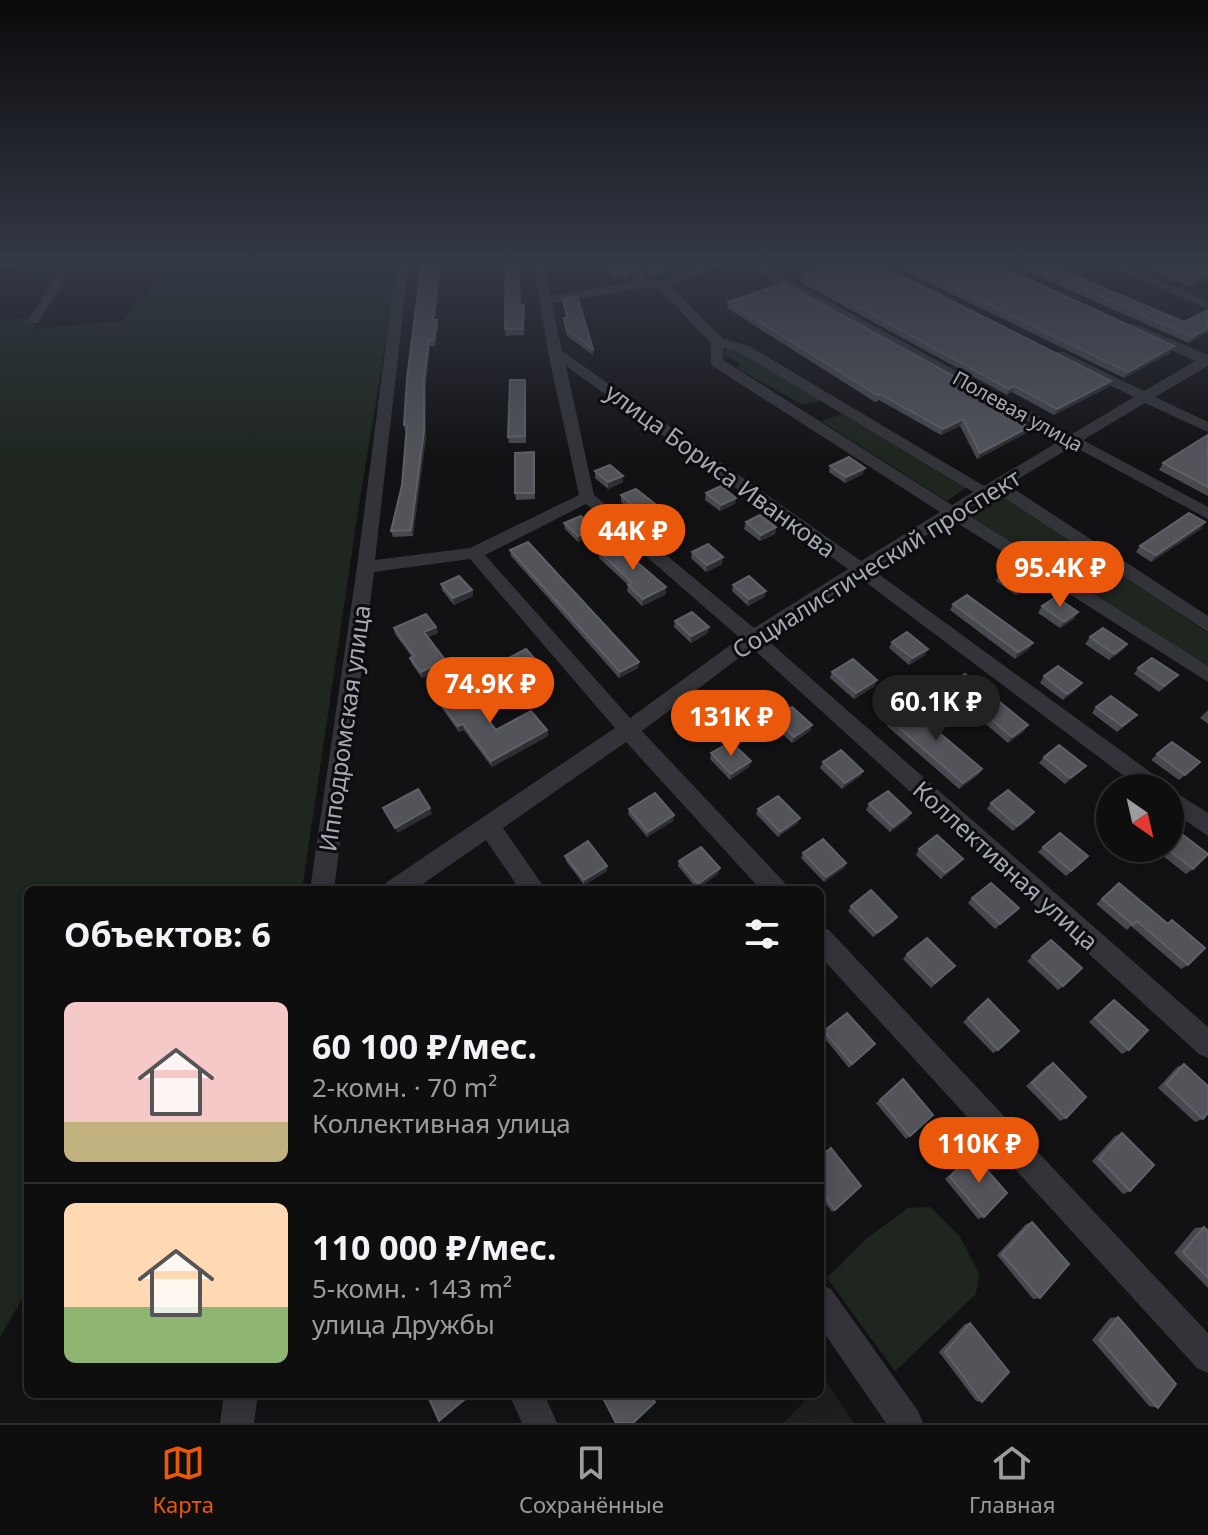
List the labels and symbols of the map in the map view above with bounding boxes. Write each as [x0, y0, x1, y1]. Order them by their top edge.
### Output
street label: Полевая улица [948, 364, 1088, 458]
street label: улица Бориса Иванкова [599, 375, 843, 565]
street label: Социалистический проспект [725, 460, 1027, 666]
pin: 44K ₽ [577, 504, 689, 572]
pin: 95.4K ₽ [986, 541, 1134, 609]
street label: Ипподромская улица [310, 603, 378, 853]
pin: 74.9K ₽ [416, 657, 564, 725]
pin: 60.1K ₽ [862, 675, 1010, 743]
pin: 131K ₽ [666, 690, 796, 758]
street label: Коллективная улица [906, 773, 1106, 957]
north arrow [1096, 774, 1184, 862]
pin: 110K ₽ [914, 1117, 1044, 1185]

